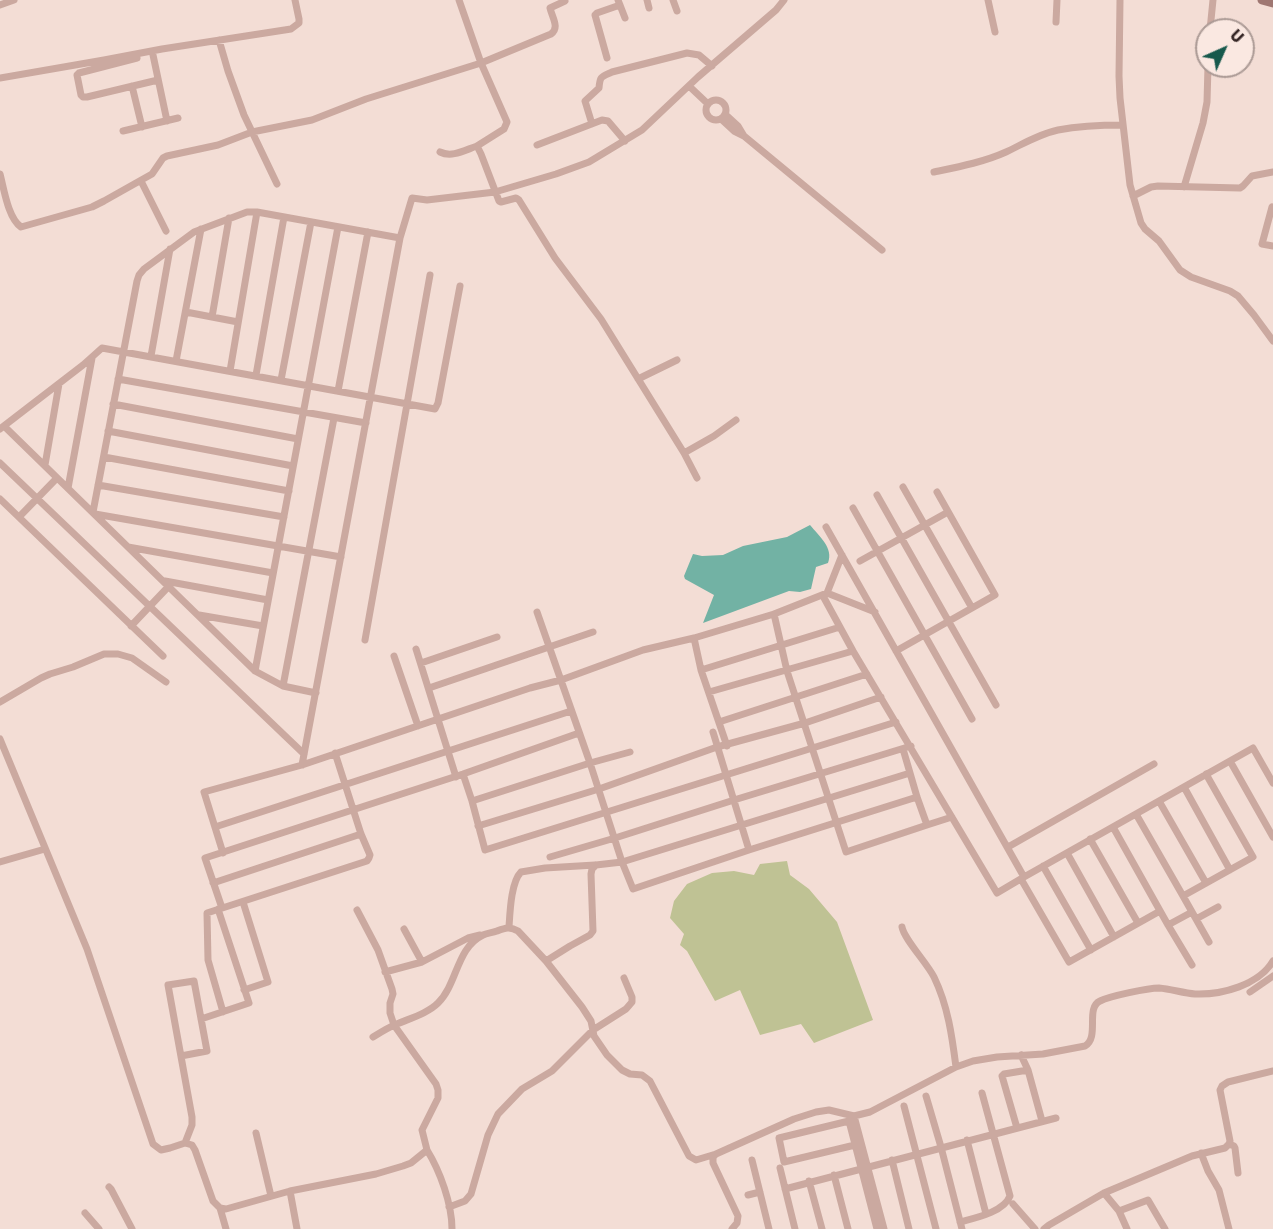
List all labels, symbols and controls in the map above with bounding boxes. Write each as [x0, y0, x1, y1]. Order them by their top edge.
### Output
north arrow [1195, 18, 1255, 78]
text: U [1225, 24, 1249, 48]

